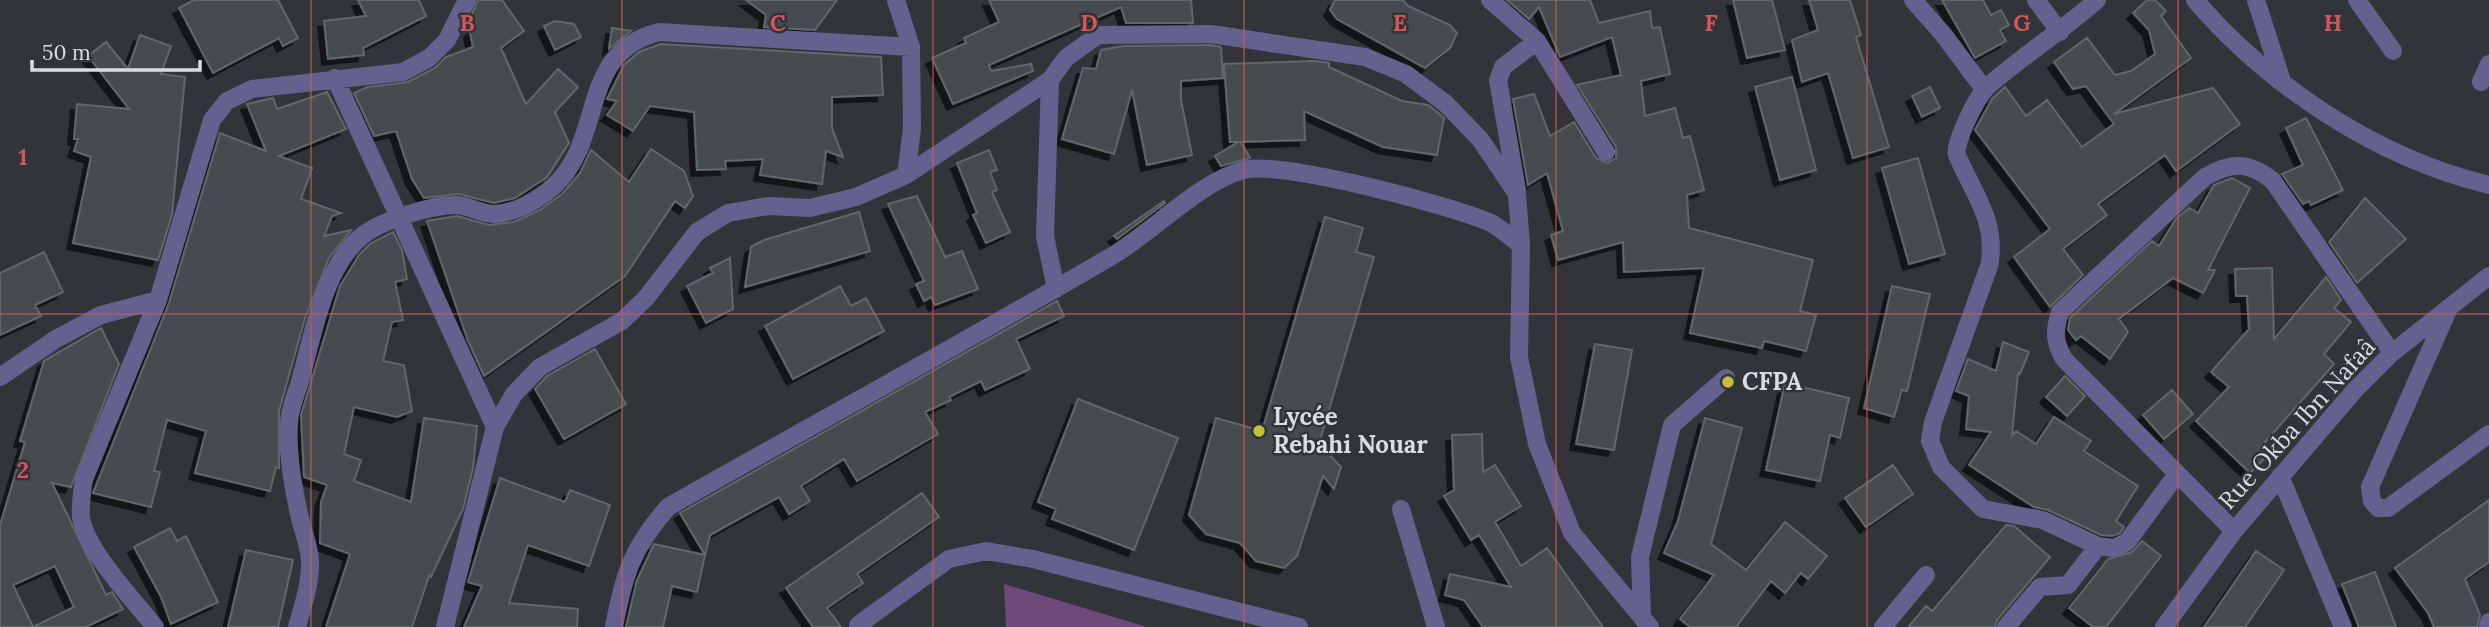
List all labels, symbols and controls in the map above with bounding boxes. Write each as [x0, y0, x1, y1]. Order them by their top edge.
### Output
text: B [459, 8, 475, 37]
text: C [770, 8, 786, 37]
text: D [1080, 8, 1098, 37]
text: E [1393, 8, 1407, 37]
text: F [1704, 8, 1718, 37]
text: G [2013, 8, 2031, 37]
text: H [2324, 8, 2342, 37]
scale bar [32, 28, 200, 72]
text: 50 m [42, 39, 91, 66]
text: 1 [18, 142, 28, 171]
street label: Rue Okba Ibn Nafaâ [2212, 332, 2382, 516]
place label: CFPA [1742, 366, 1802, 397]
marker: CFPA [1720, 374, 1736, 390]
place label: Lycée Rebahi Nouar [1273, 401, 1428, 460]
marker: Lycée Rebahi Nouar [1251, 423, 1267, 439]
text: 2 [17, 455, 29, 484]

